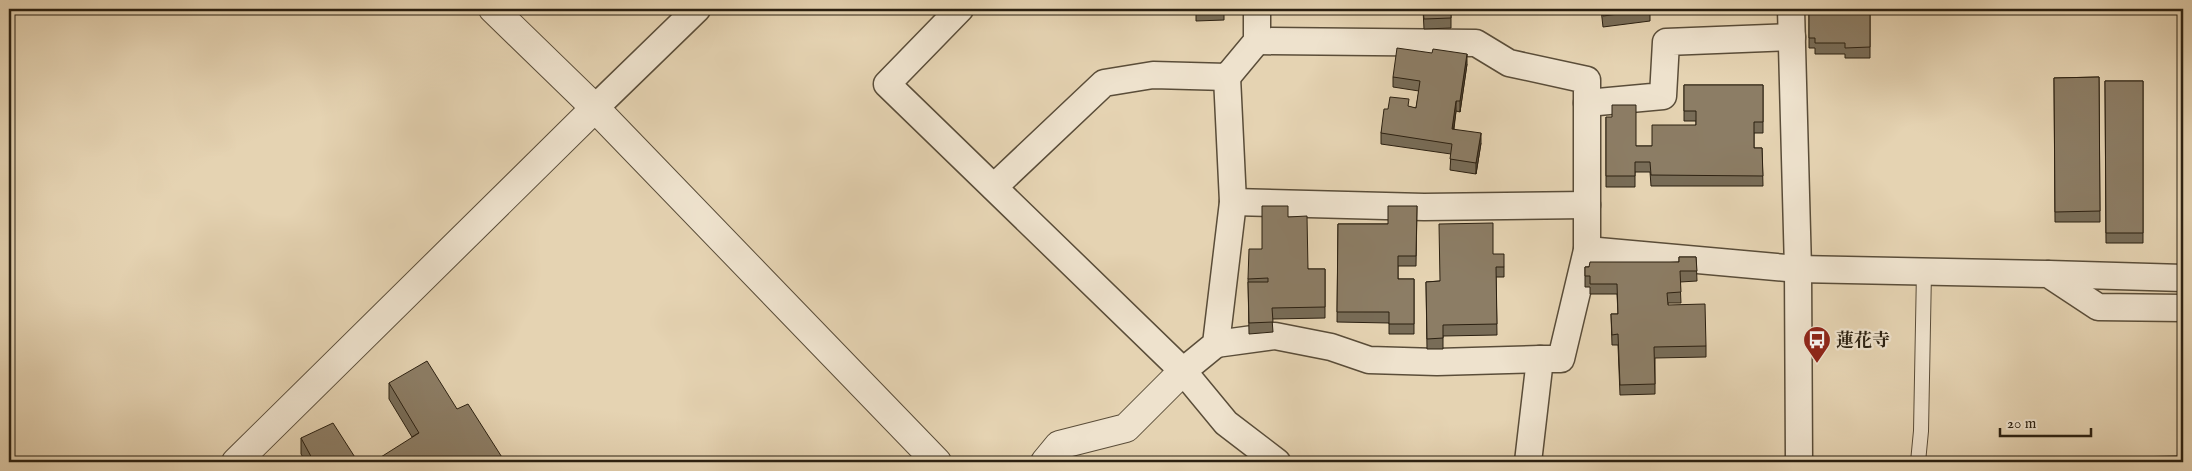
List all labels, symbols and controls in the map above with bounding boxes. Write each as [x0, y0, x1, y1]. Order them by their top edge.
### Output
bus stop icon: 蓮花寺 [1802, 325, 1832, 364]
place label: 蓮花寺 [1836, 330, 1890, 353]
scale bar [2000, 406, 2091, 438]
text: 20 m [2007, 414, 2037, 433]

